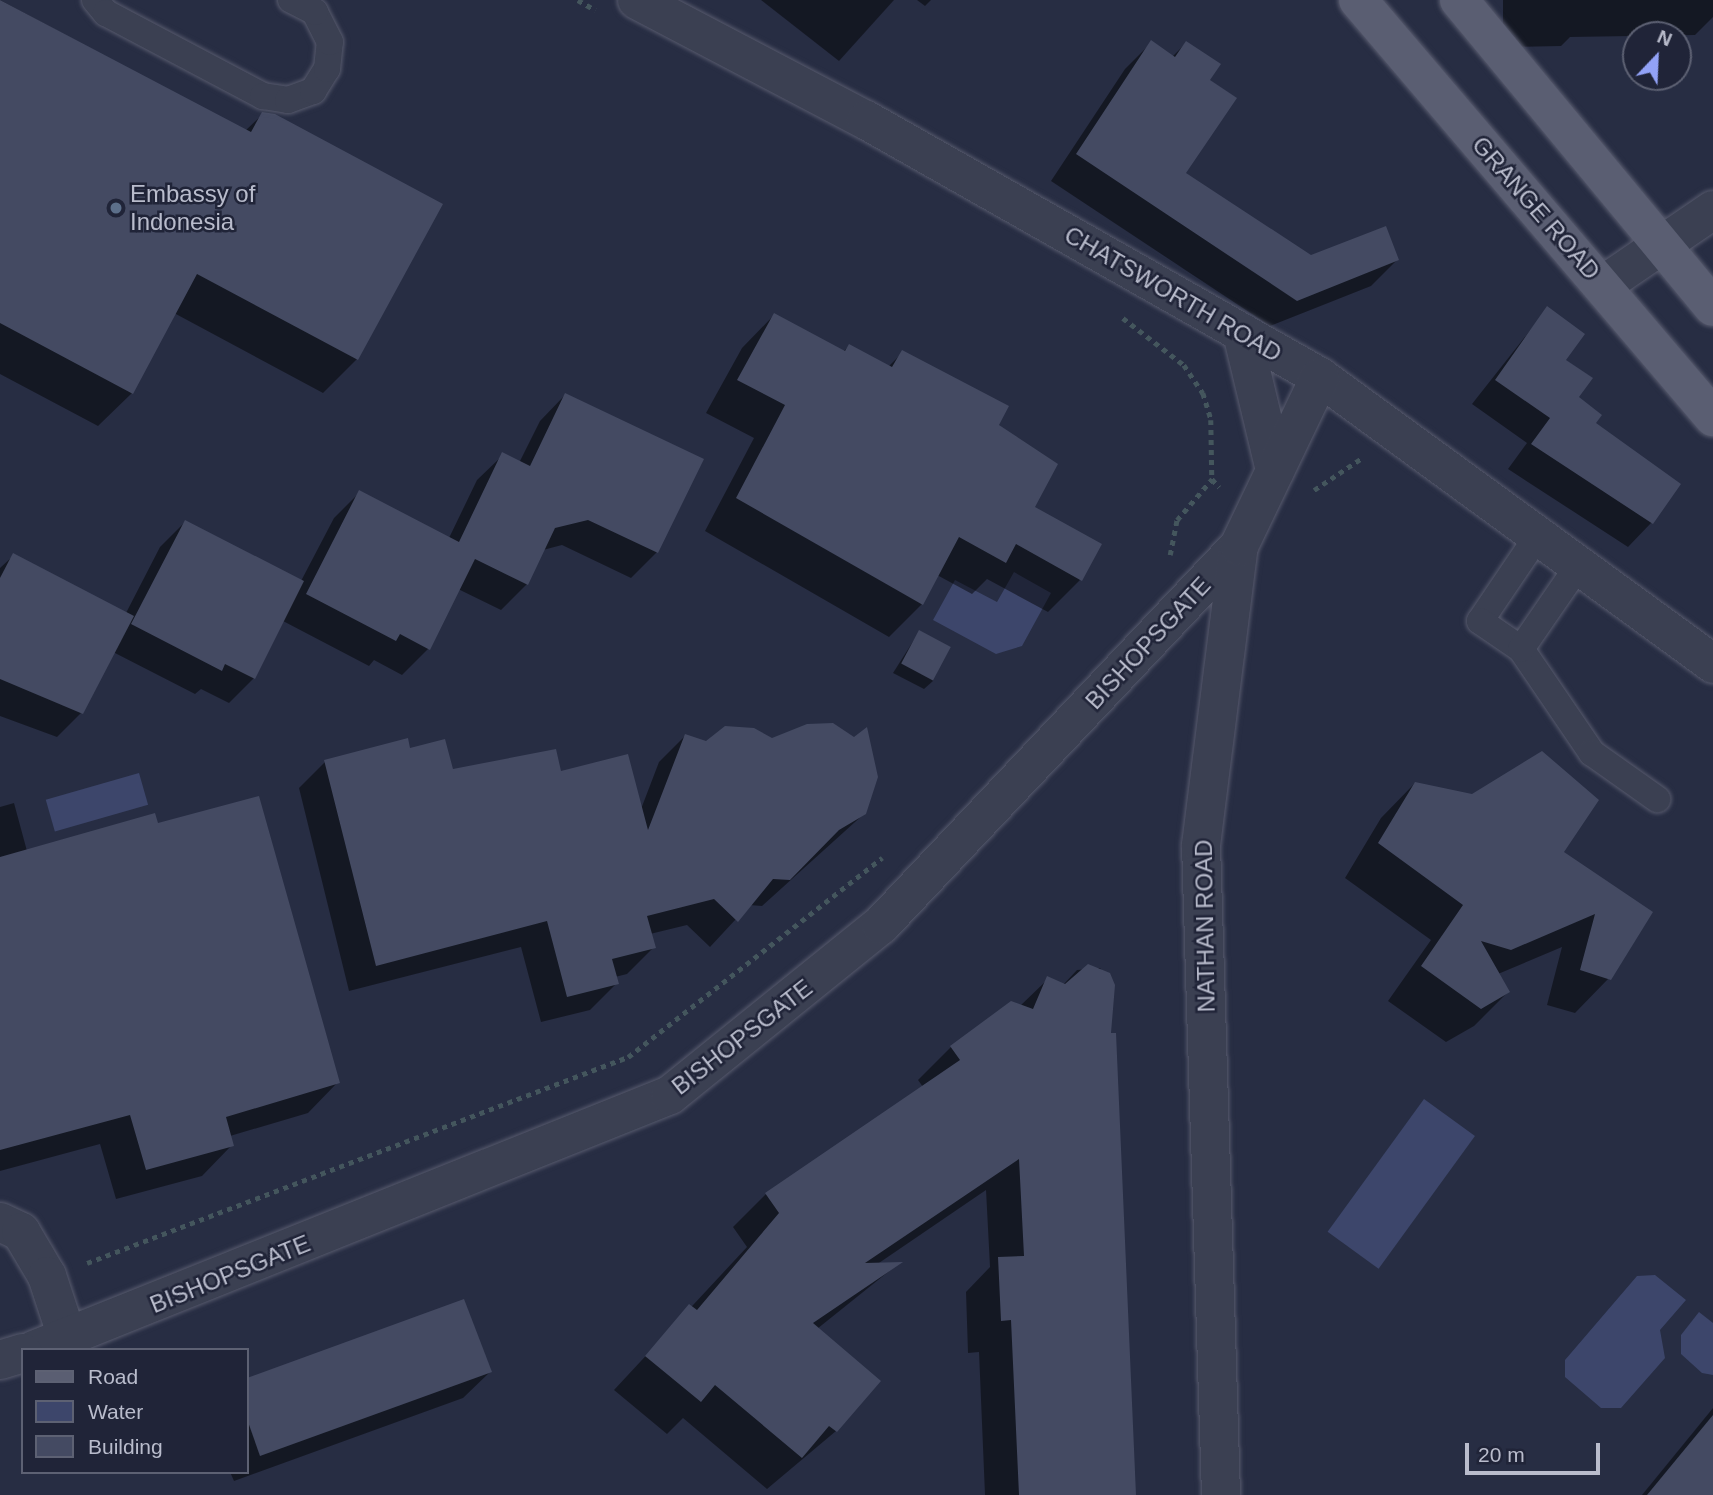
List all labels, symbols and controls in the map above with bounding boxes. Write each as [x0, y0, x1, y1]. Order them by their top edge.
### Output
north arrow [1622, 21, 1692, 91]
text: N [1654, 26, 1675, 50]
street label: GRANGE ROAD [1466, 131, 1606, 285]
place label: Embassy of Indonesia [130, 180, 255, 236]
marker: Embassy of Indonesia [108, 200, 124, 216]
street label: CHATSWORTH ROAD [1059, 220, 1287, 368]
street label: BISHOPSGATE [1079, 571, 1217, 715]
street label: NATHAN ROAD [1189, 839, 1221, 1013]
street label: BISHOPSGATE [666, 973, 818, 1101]
street label: BISHOPSGATE [146, 1229, 314, 1319]
legend [21, 1348, 248, 1474]
text: Road [88, 1365, 138, 1388]
text: Water [88, 1400, 143, 1423]
scale bar [1468, 1428, 1603, 1472]
text: Building [88, 1435, 163, 1458]
text: 20 m [1478, 1443, 1525, 1466]

